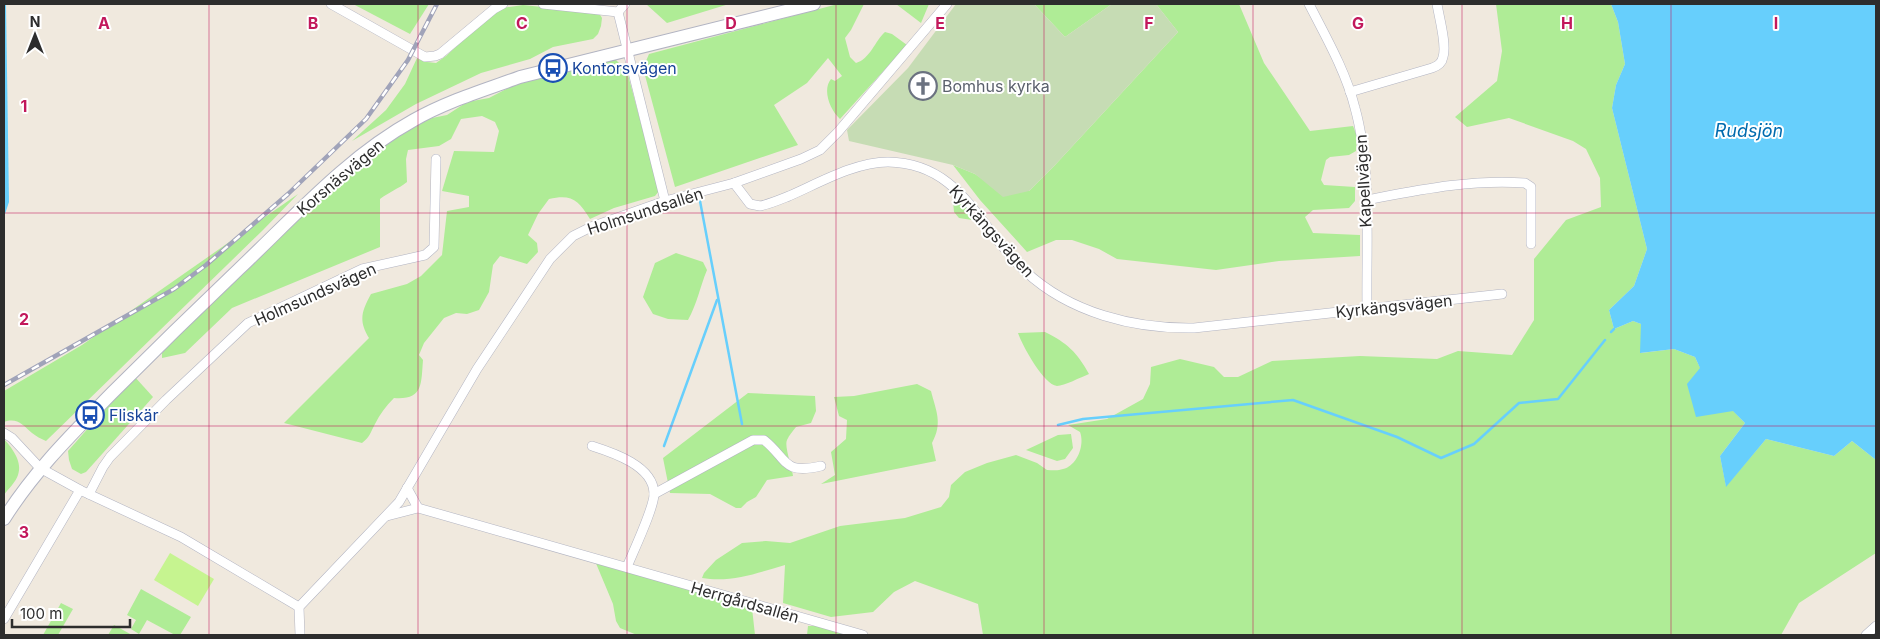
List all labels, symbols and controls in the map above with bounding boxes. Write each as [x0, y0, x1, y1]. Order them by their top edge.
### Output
north arrow [10, 10, 60, 60]
text: N [30, 13, 40, 30]
text: A [98, 13, 110, 33]
text: B [308, 13, 318, 33]
text: C [516, 13, 528, 33]
text: D [725, 13, 737, 33]
text: E [935, 13, 945, 33]
text: F [1144, 13, 1154, 33]
text: G [1352, 13, 1364, 33]
text: H [1561, 13, 1573, 33]
text: I [1774, 13, 1778, 33]
bus stop icon: Kontorsvägen [538, 53, 568, 83]
place label: Kontorsvägen [572, 58, 677, 78]
church icon: Bomhus kyrka [908, 71, 938, 101]
place label: Bomhus kyrka [942, 76, 1050, 96]
text: 1 [21, 96, 27, 116]
water label: Rudsjön [1715, 120, 1783, 141]
street label: Kapellvägen [1351, 134, 1375, 228]
street label: Korsnäsvägen [292, 135, 388, 219]
street label: Kyrkängsvägen [945, 181, 1039, 281]
street label: Holmsundsallén [585, 183, 705, 239]
street label: Holmsundsvägen [251, 258, 379, 330]
street label: Kyrkängsvägen [1335, 290, 1453, 322]
text: 2 [19, 309, 29, 329]
bus stop icon: Fliskär [75, 400, 105, 430]
place label: Fliskär [109, 405, 158, 425]
text: 3 [19, 522, 29, 542]
street label: Herrgårdsallén [689, 577, 801, 627]
scale bar [12, 596, 130, 628]
text: 100 m [20, 604, 62, 623]

